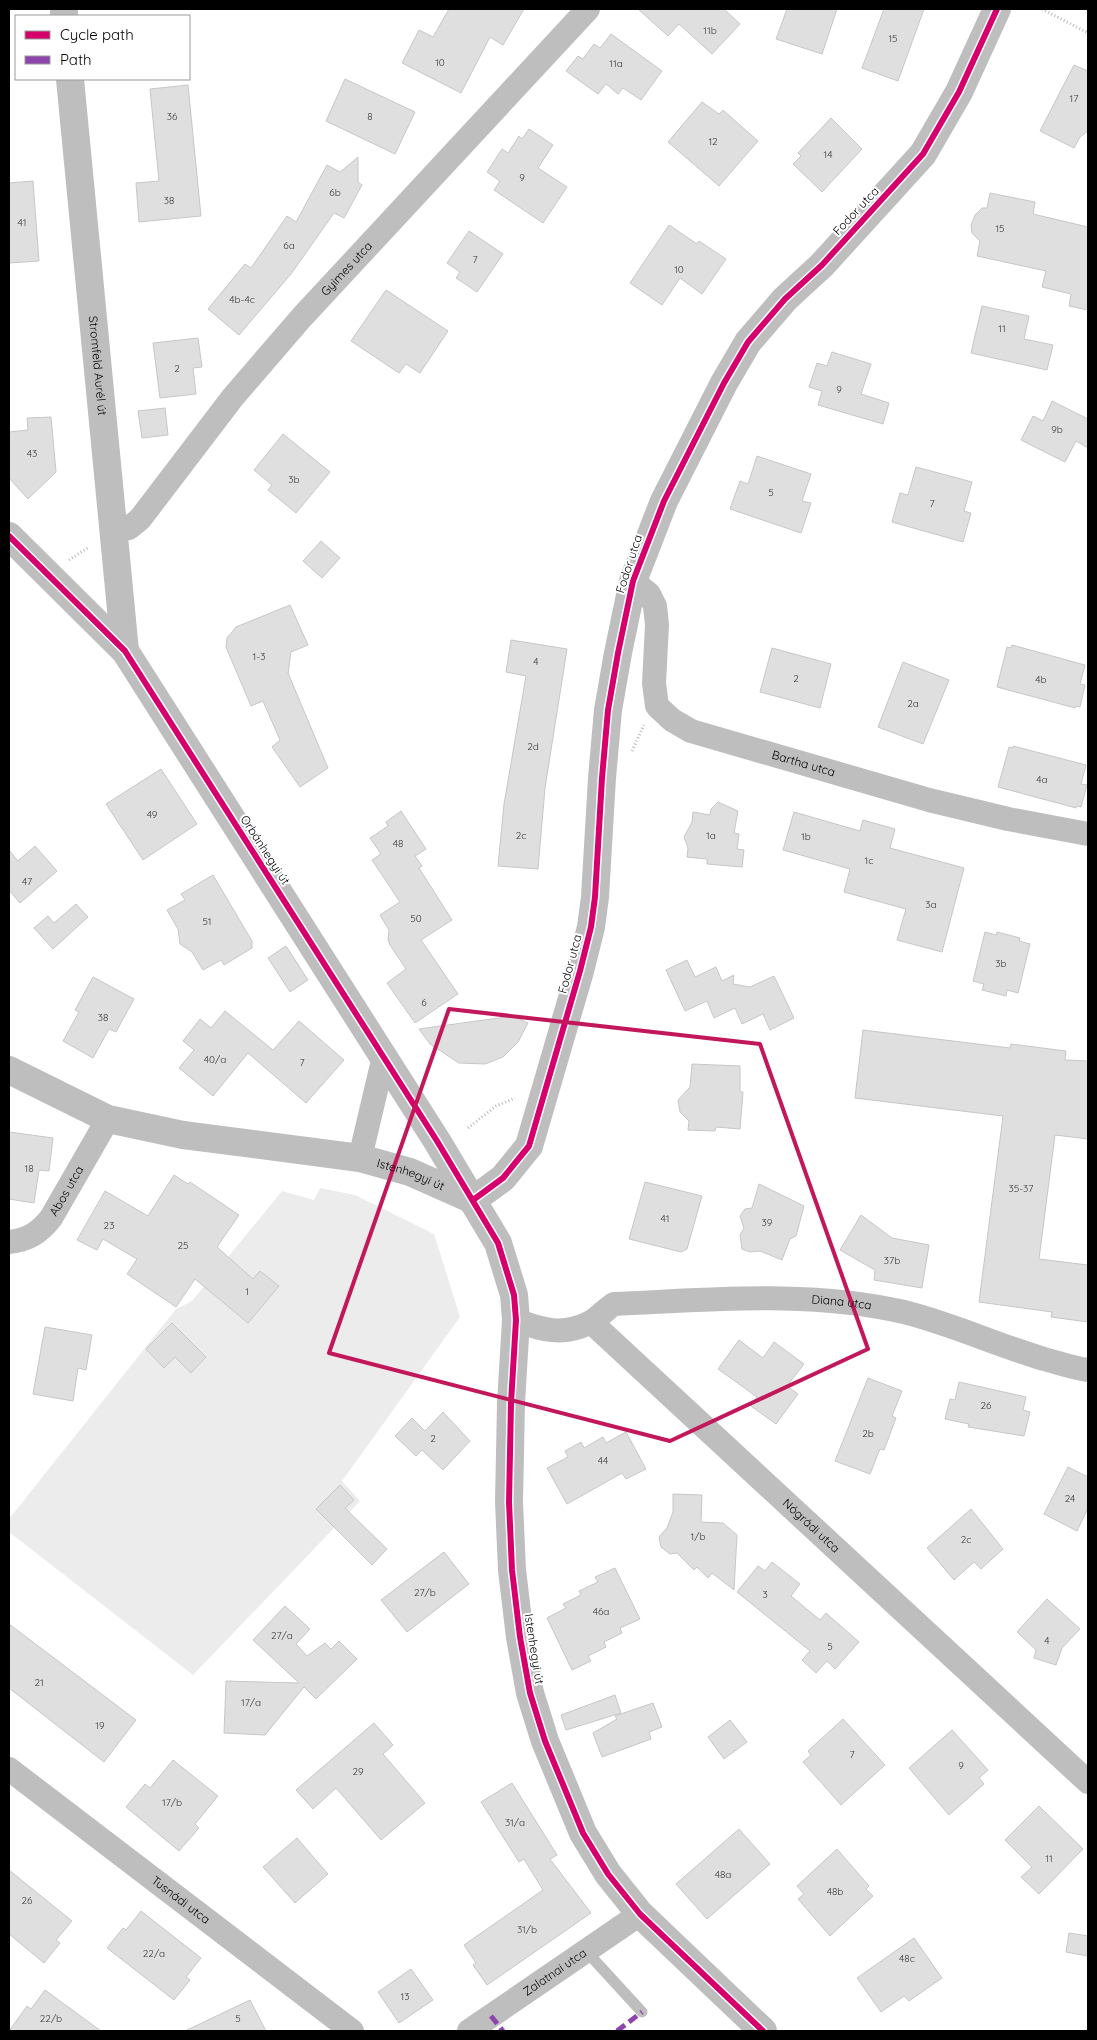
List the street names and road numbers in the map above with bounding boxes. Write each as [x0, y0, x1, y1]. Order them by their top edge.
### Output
street label: Fodor utca [829, 183, 882, 238]
street label: Gyimes utca [317, 238, 375, 299]
street label: Stromfeld Aurél út [86, 315, 110, 416]
street label: Fodor utca [612, 533, 645, 595]
street label: Bartha utca [770, 747, 837, 779]
street label: Orbánhegyi út [237, 812, 293, 887]
street label: Fodor utca [554, 933, 585, 995]
street label: Istenhegyi út [375, 1155, 447, 1193]
street label: Abos utca [46, 1163, 86, 1219]
street label: Diana utca [811, 1291, 873, 1313]
street label: Nógrádi utca [780, 1495, 843, 1556]
street label: Istenhegyi út [522, 1613, 547, 1685]
street label: Tusnádi utca [149, 1873, 213, 1927]
street label: Zalatnai utca [520, 1945, 589, 1999]

